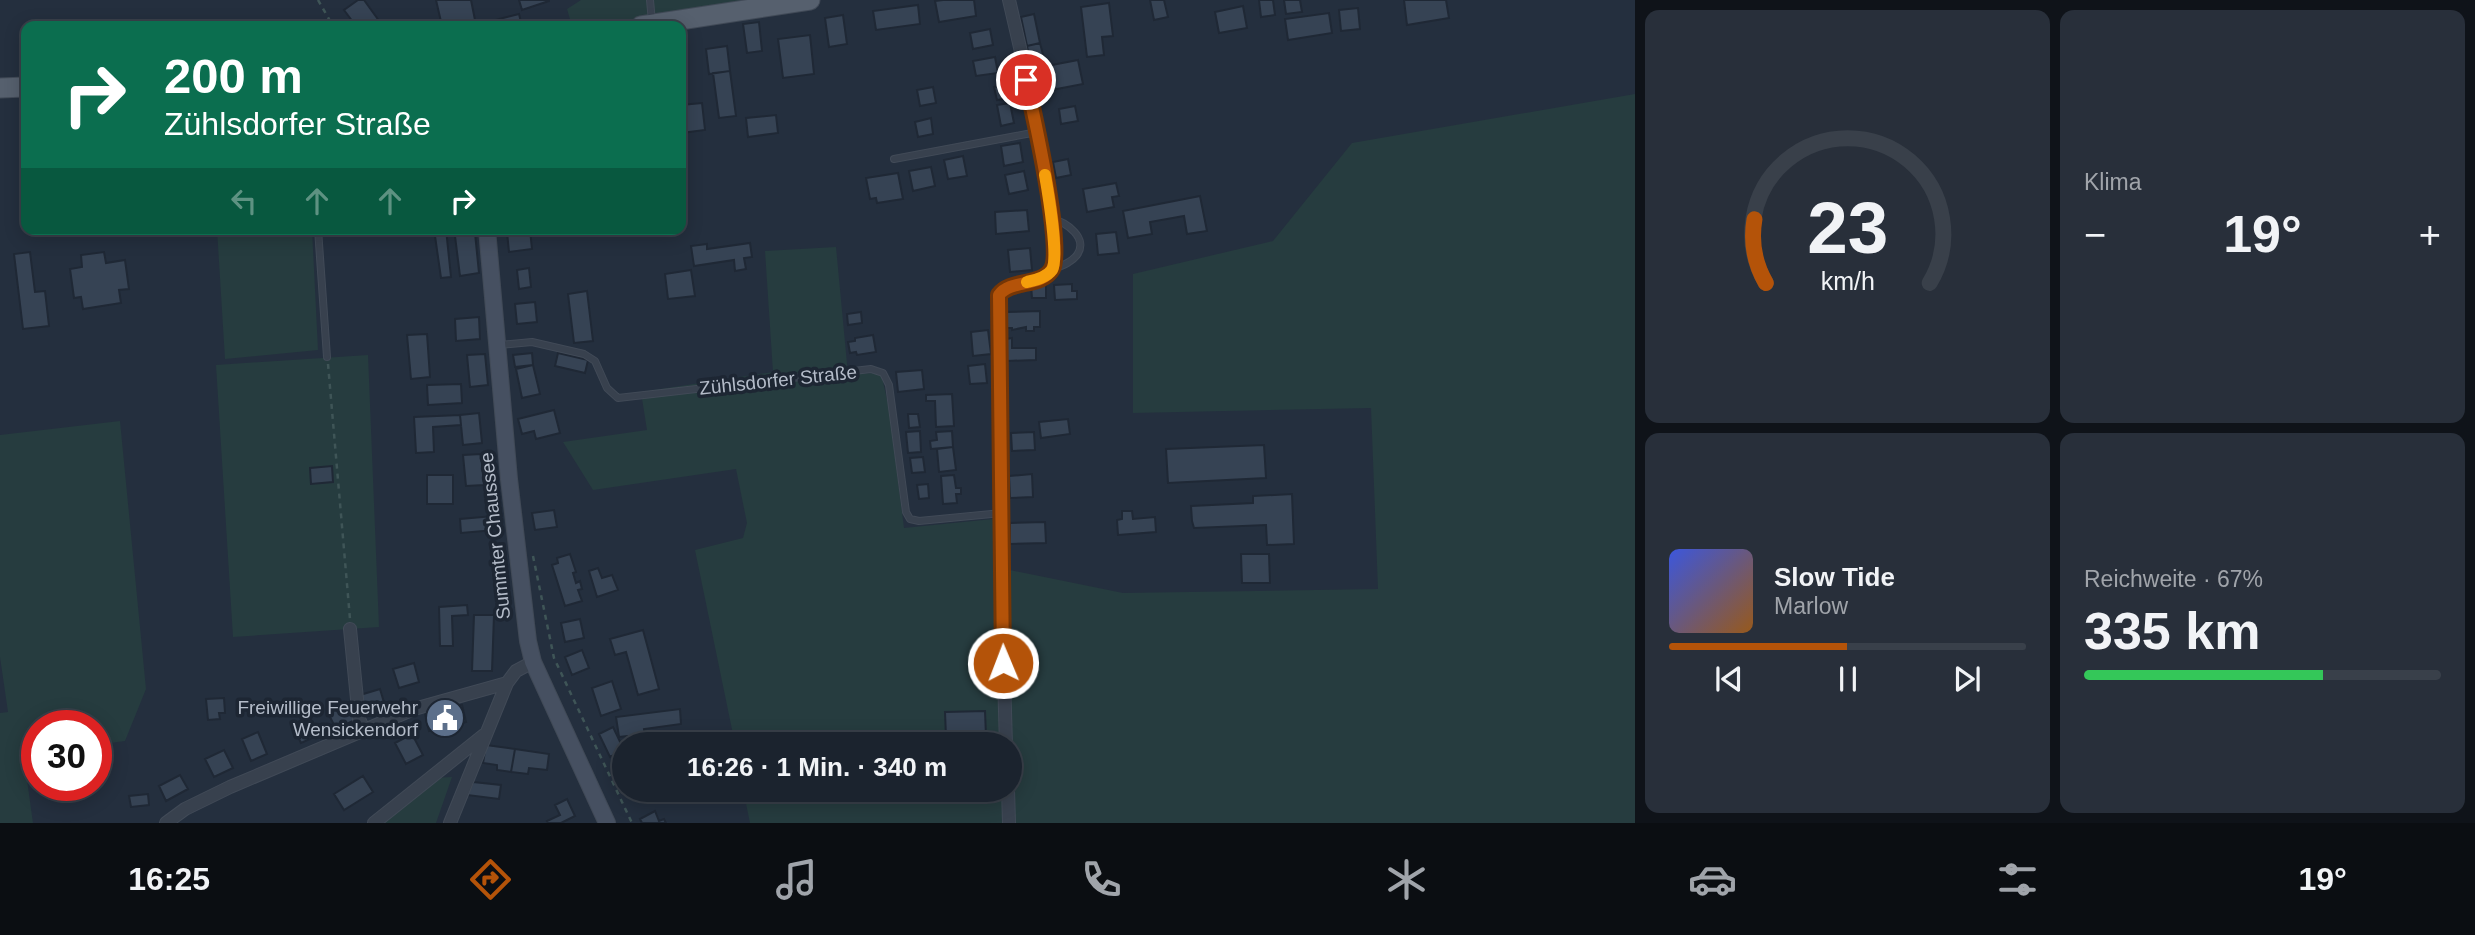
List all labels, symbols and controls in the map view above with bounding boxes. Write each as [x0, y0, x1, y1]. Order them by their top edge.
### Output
icon: right [49, 49, 140, 140]
text: 200 m [164, 49, 303, 103]
pin [996, 50, 1056, 110]
icon: arrive [1007, 61, 1045, 99]
text: Zühlsdorfer Straße [164, 106, 431, 142]
text: Klima [2084, 169, 2142, 195]
icon: left [225, 182, 263, 220]
icon: ahead [298, 182, 336, 220]
icon: ahead [371, 182, 409, 220]
icon: right [444, 182, 482, 220]
text: 23 [1807, 187, 1888, 268]
text: 19° [2223, 205, 2302, 263]
text: − [2084, 214, 2106, 256]
text: + [2419, 214, 2441, 256]
text: km/h [1820, 266, 1875, 294]
street label: Zühlsdorfer Straße [698, 361, 858, 399]
street label: Summter Chaussee [476, 451, 514, 621]
text: Slow Tide [1774, 562, 1895, 592]
text: Reichweite · 67% [2084, 566, 2263, 592]
text: Marlow [1774, 593, 1848, 619]
text: 335 km [2084, 602, 2260, 660]
position arrow [966, 626, 1040, 700]
icon: previous [1710, 660, 1748, 698]
icon: pause [1829, 660, 1867, 698]
icon: next [1948, 660, 1986, 698]
place label: Freiwillige Feuerwehr Wensickendorf [237, 697, 419, 740]
public building icon: Freiwillige Feuerwehr Wensickendorf [424, 697, 466, 739]
speed limit sign: 30 [21, 710, 112, 801]
text: 16:26 · 1 Min. · 340 m [687, 752, 947, 782]
icon: directions [466, 855, 515, 904]
icon: music [772, 855, 821, 904]
icon: phone [1077, 855, 1126, 904]
icon: climate [1382, 855, 1431, 904]
icon: car [1688, 855, 1737, 904]
icon: filters [1993, 855, 2042, 904]
text: 16:25 [128, 861, 210, 897]
text: 19° [2298, 861, 2347, 897]

